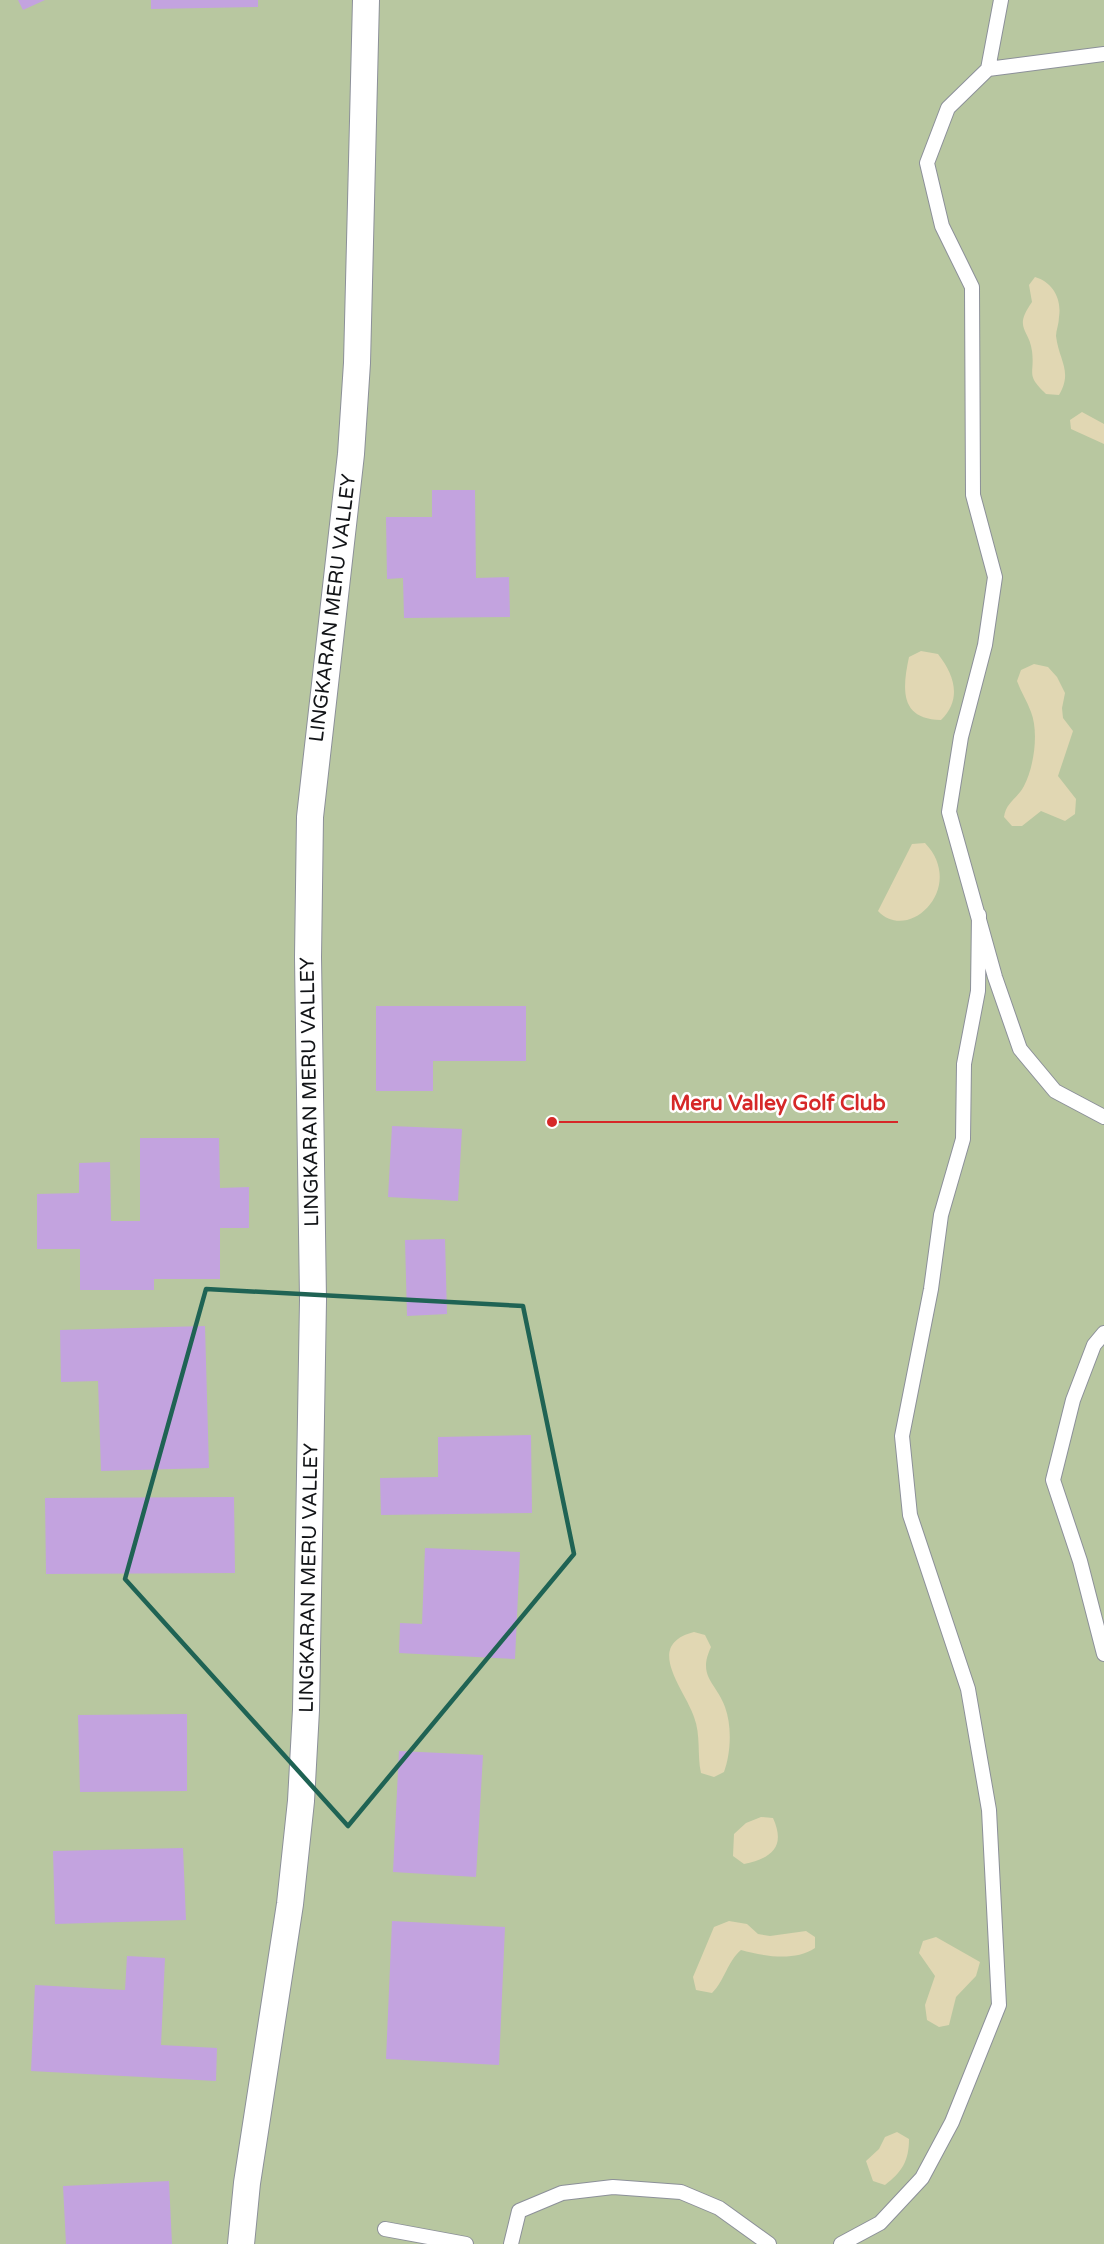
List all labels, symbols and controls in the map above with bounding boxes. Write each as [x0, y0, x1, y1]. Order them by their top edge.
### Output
street label: LINGKARAN MERU VALLEY [305, 472, 361, 743]
street label: LINGKARAN MERU VALLEY [296, 957, 324, 1227]
callout: Meru Valley Golf Club [658, 1083, 898, 1122]
text: Meru Valley Golf Club [670, 1091, 886, 1116]
street label: LINGKARAN MERU VALLEY [295, 1443, 323, 1713]

